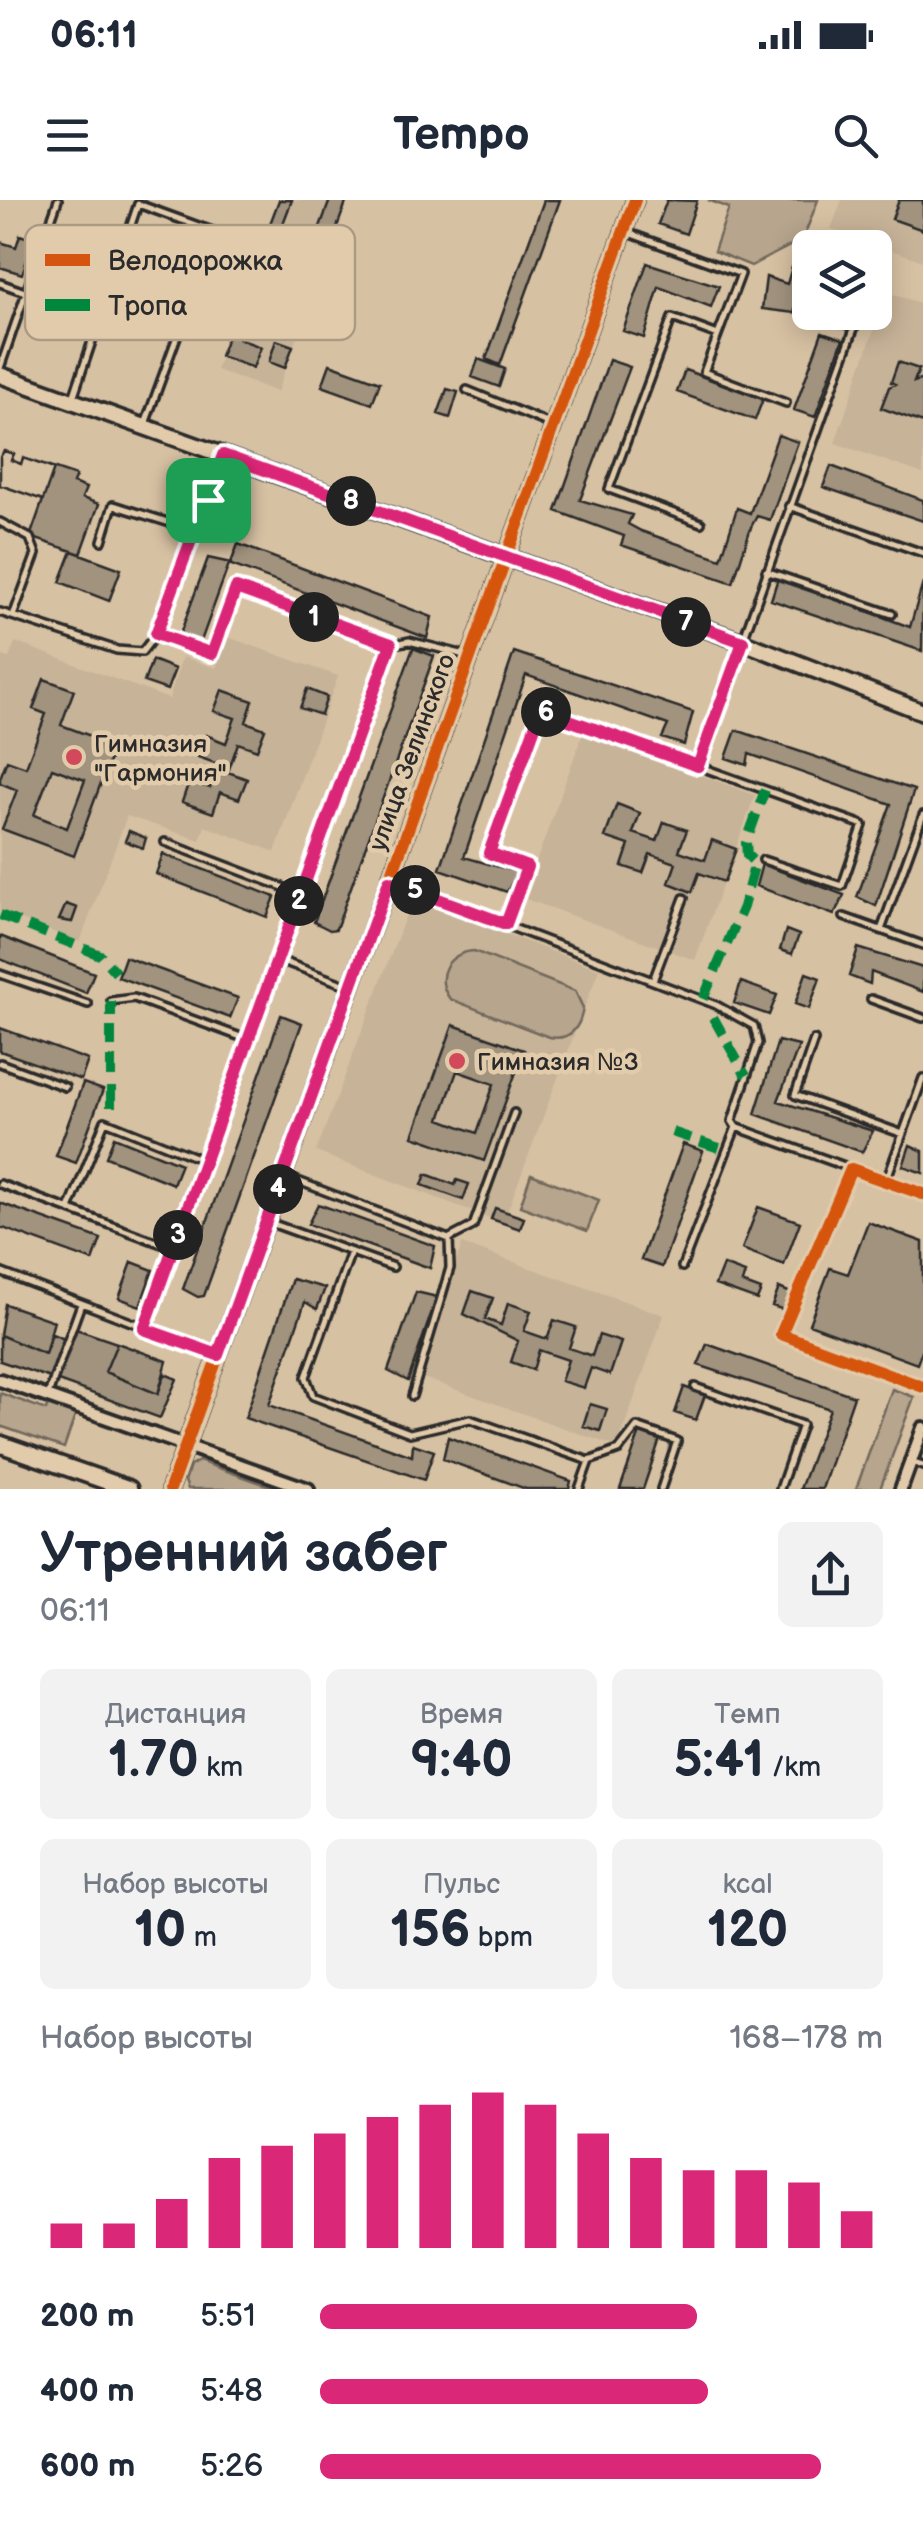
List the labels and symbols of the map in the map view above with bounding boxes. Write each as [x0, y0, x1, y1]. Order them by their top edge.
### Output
legend [25, 225, 355, 340]
text: Велодорожка [108, 245, 284, 278]
text: Тропа [108, 290, 188, 323]
pin [166, 458, 251, 543]
pin: 8 [326, 476, 376, 526]
pin: 1 [289, 592, 339, 642]
pin: 7 [661, 597, 711, 647]
street label: улица Зелинского [362, 650, 462, 855]
pin: 6 [521, 687, 571, 737]
place label: Гимназия "Гармония" [94, 729, 227, 789]
marker: Гимназия "Гармония" [63, 746, 85, 768]
pin: 5 [390, 865, 440, 915]
pin: 2 [274, 876, 324, 926]
place label: Гимназия №3 [477, 1047, 639, 1078]
marker: Гимназия №3 [446, 1050, 468, 1072]
pin: 4 [253, 1164, 303, 1214]
pin: 3 [153, 1210, 203, 1260]

